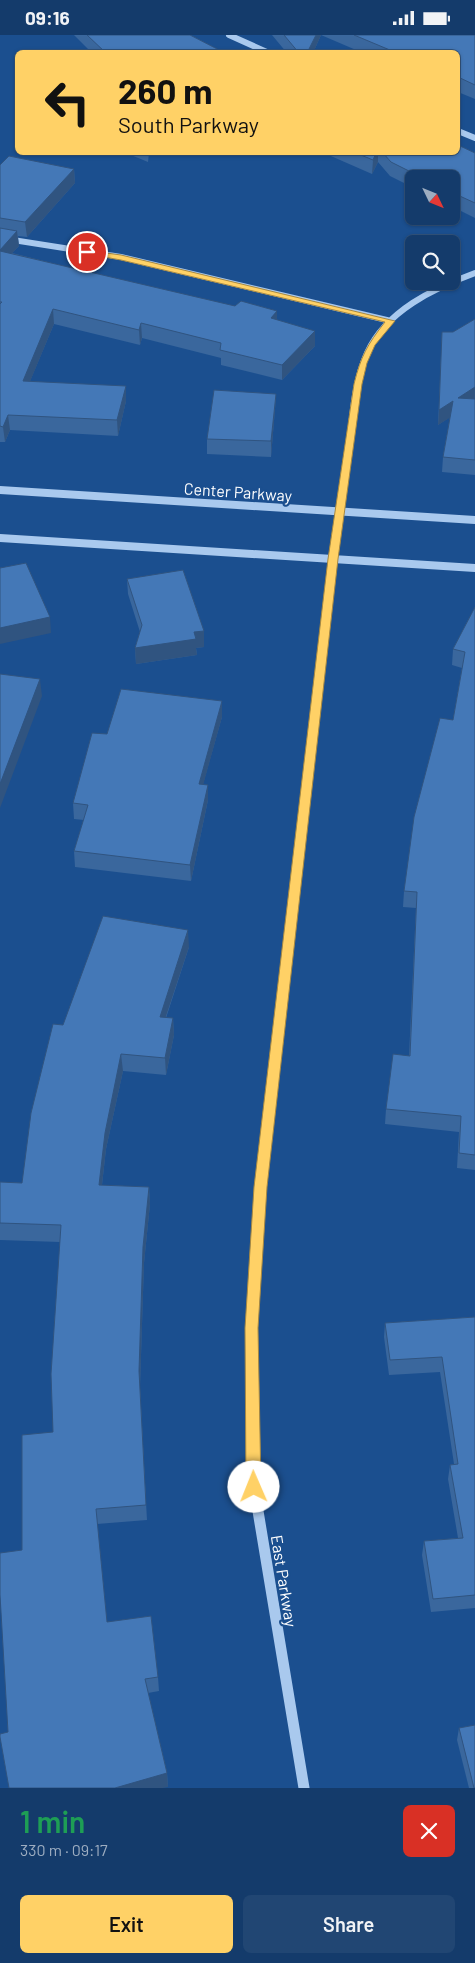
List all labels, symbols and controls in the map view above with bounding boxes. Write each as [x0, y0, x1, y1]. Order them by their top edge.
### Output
text: 09:16 [25, 6, 70, 29]
text: 260 m [118, 69, 213, 111]
icon: left [35, 70, 100, 135]
text: South Parkway [118, 111, 259, 137]
north arrow [405, 170, 460, 225]
map controls [405, 170, 460, 290]
pin [66, 231, 108, 273]
button: search [405, 235, 460, 290]
icon: arrive [73, 238, 101, 266]
street label: Center Parkway [183, 478, 293, 505]
position arrow [227, 1460, 279, 1512]
street label: East Parkway [268, 1534, 301, 1629]
text: 1 min [20, 1803, 85, 1839]
button: close [403, 1805, 455, 1857]
text: 330 m · 09:17 [20, 1840, 108, 1859]
button: Exit [20, 1895, 233, 1953]
button: Share [243, 1895, 455, 1953]

